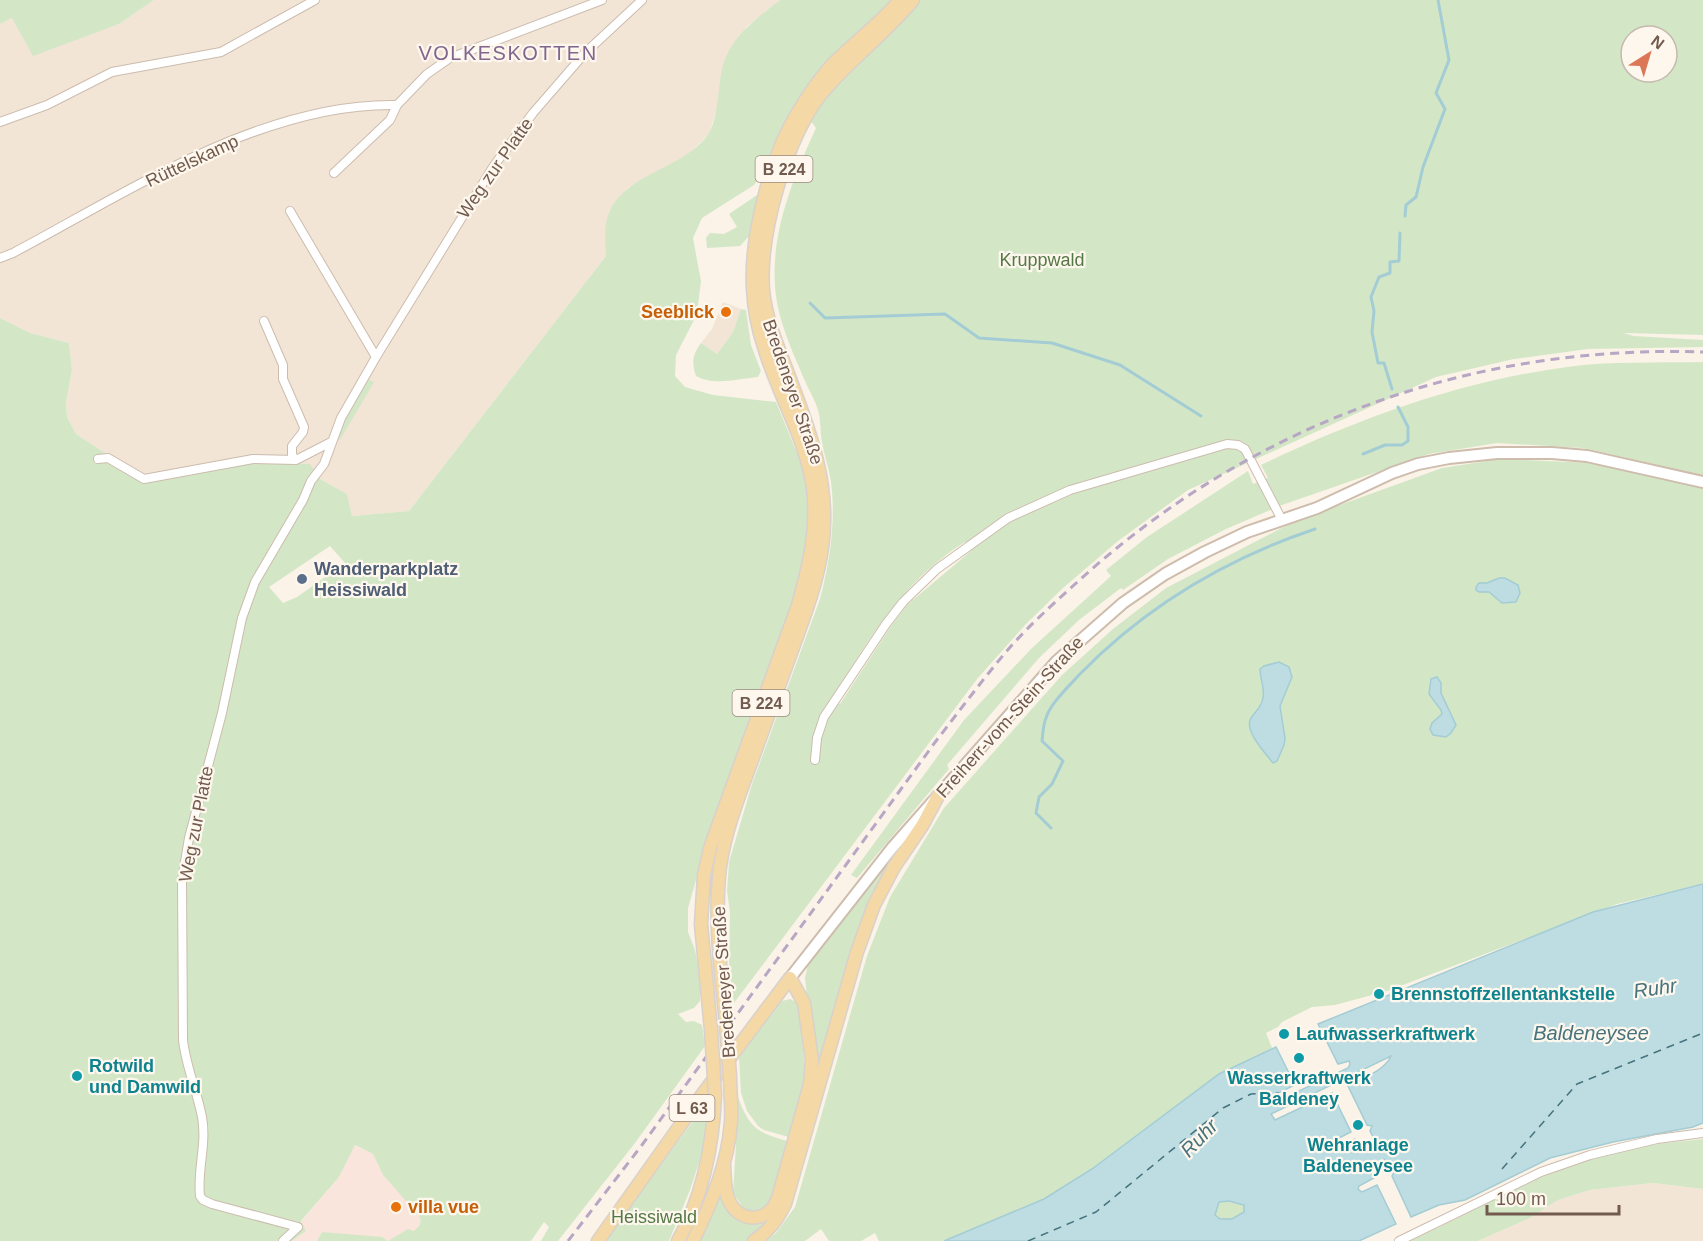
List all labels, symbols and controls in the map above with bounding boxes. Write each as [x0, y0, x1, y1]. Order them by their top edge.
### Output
north arrow [1619, 24, 1679, 84]
text: N [1648, 32, 1667, 53]
district label: VOLKESKOTTEN [418, 42, 598, 64]
street label: Weg zur Platte [453, 114, 537, 222]
street label: Rüttelskamp [142, 131, 242, 191]
road number: B 224 [756, 156, 812, 182]
park label: Kruppwald [999, 250, 1085, 270]
place label: Seeblick [641, 302, 715, 322]
marker: Seeblick [719, 305, 733, 319]
street label: Bredeneyer Straße [759, 317, 827, 467]
place label: Wanderparkplatz Heissiwald [314, 559, 458, 600]
marker: Wanderparkplatz Heissiwald [295, 572, 309, 586]
street label: Freiherr-vom-Stein-Straße [932, 632, 1088, 802]
road number: B 224 [732, 690, 789, 716]
street label: Weg zur Platte [175, 764, 217, 884]
street label: Bredeneyer Straße [709, 905, 739, 1059]
water label: Ruhr [1632, 974, 1679, 1002]
place label: Brennstoffzellentankstelle [1391, 984, 1615, 1004]
marker: Brennstoffzellentankstelle [1372, 987, 1386, 1001]
water label: Baldeneysee [1533, 1022, 1649, 1044]
place label: Laufwasserkraftwerk [1296, 1024, 1476, 1044]
marker: Laufwasserkraftwerk [1277, 1027, 1291, 1041]
marker: Wasserkraftwerk Baldeney [1292, 1051, 1306, 1065]
place label: Rotwild und Damwild [89, 1056, 201, 1097]
place label: Wasserkraftwerk Baldeney [1227, 1068, 1372, 1109]
marker: Rotwild und Damwild [70, 1069, 84, 1083]
road number: L 63 [670, 1095, 714, 1121]
water label: Ruhr [1176, 1114, 1223, 1161]
marker: Wehranlage Baldeneysee [1351, 1118, 1365, 1132]
place label: Wehranlage Baldeneysee [1303, 1135, 1413, 1176]
scale bar [1487, 1178, 1619, 1216]
text: 100 m [1496, 1189, 1546, 1209]
place label: villa vue [408, 1197, 479, 1217]
marker: villa vue [389, 1200, 403, 1214]
park label: Heissiwald [611, 1207, 697, 1227]

